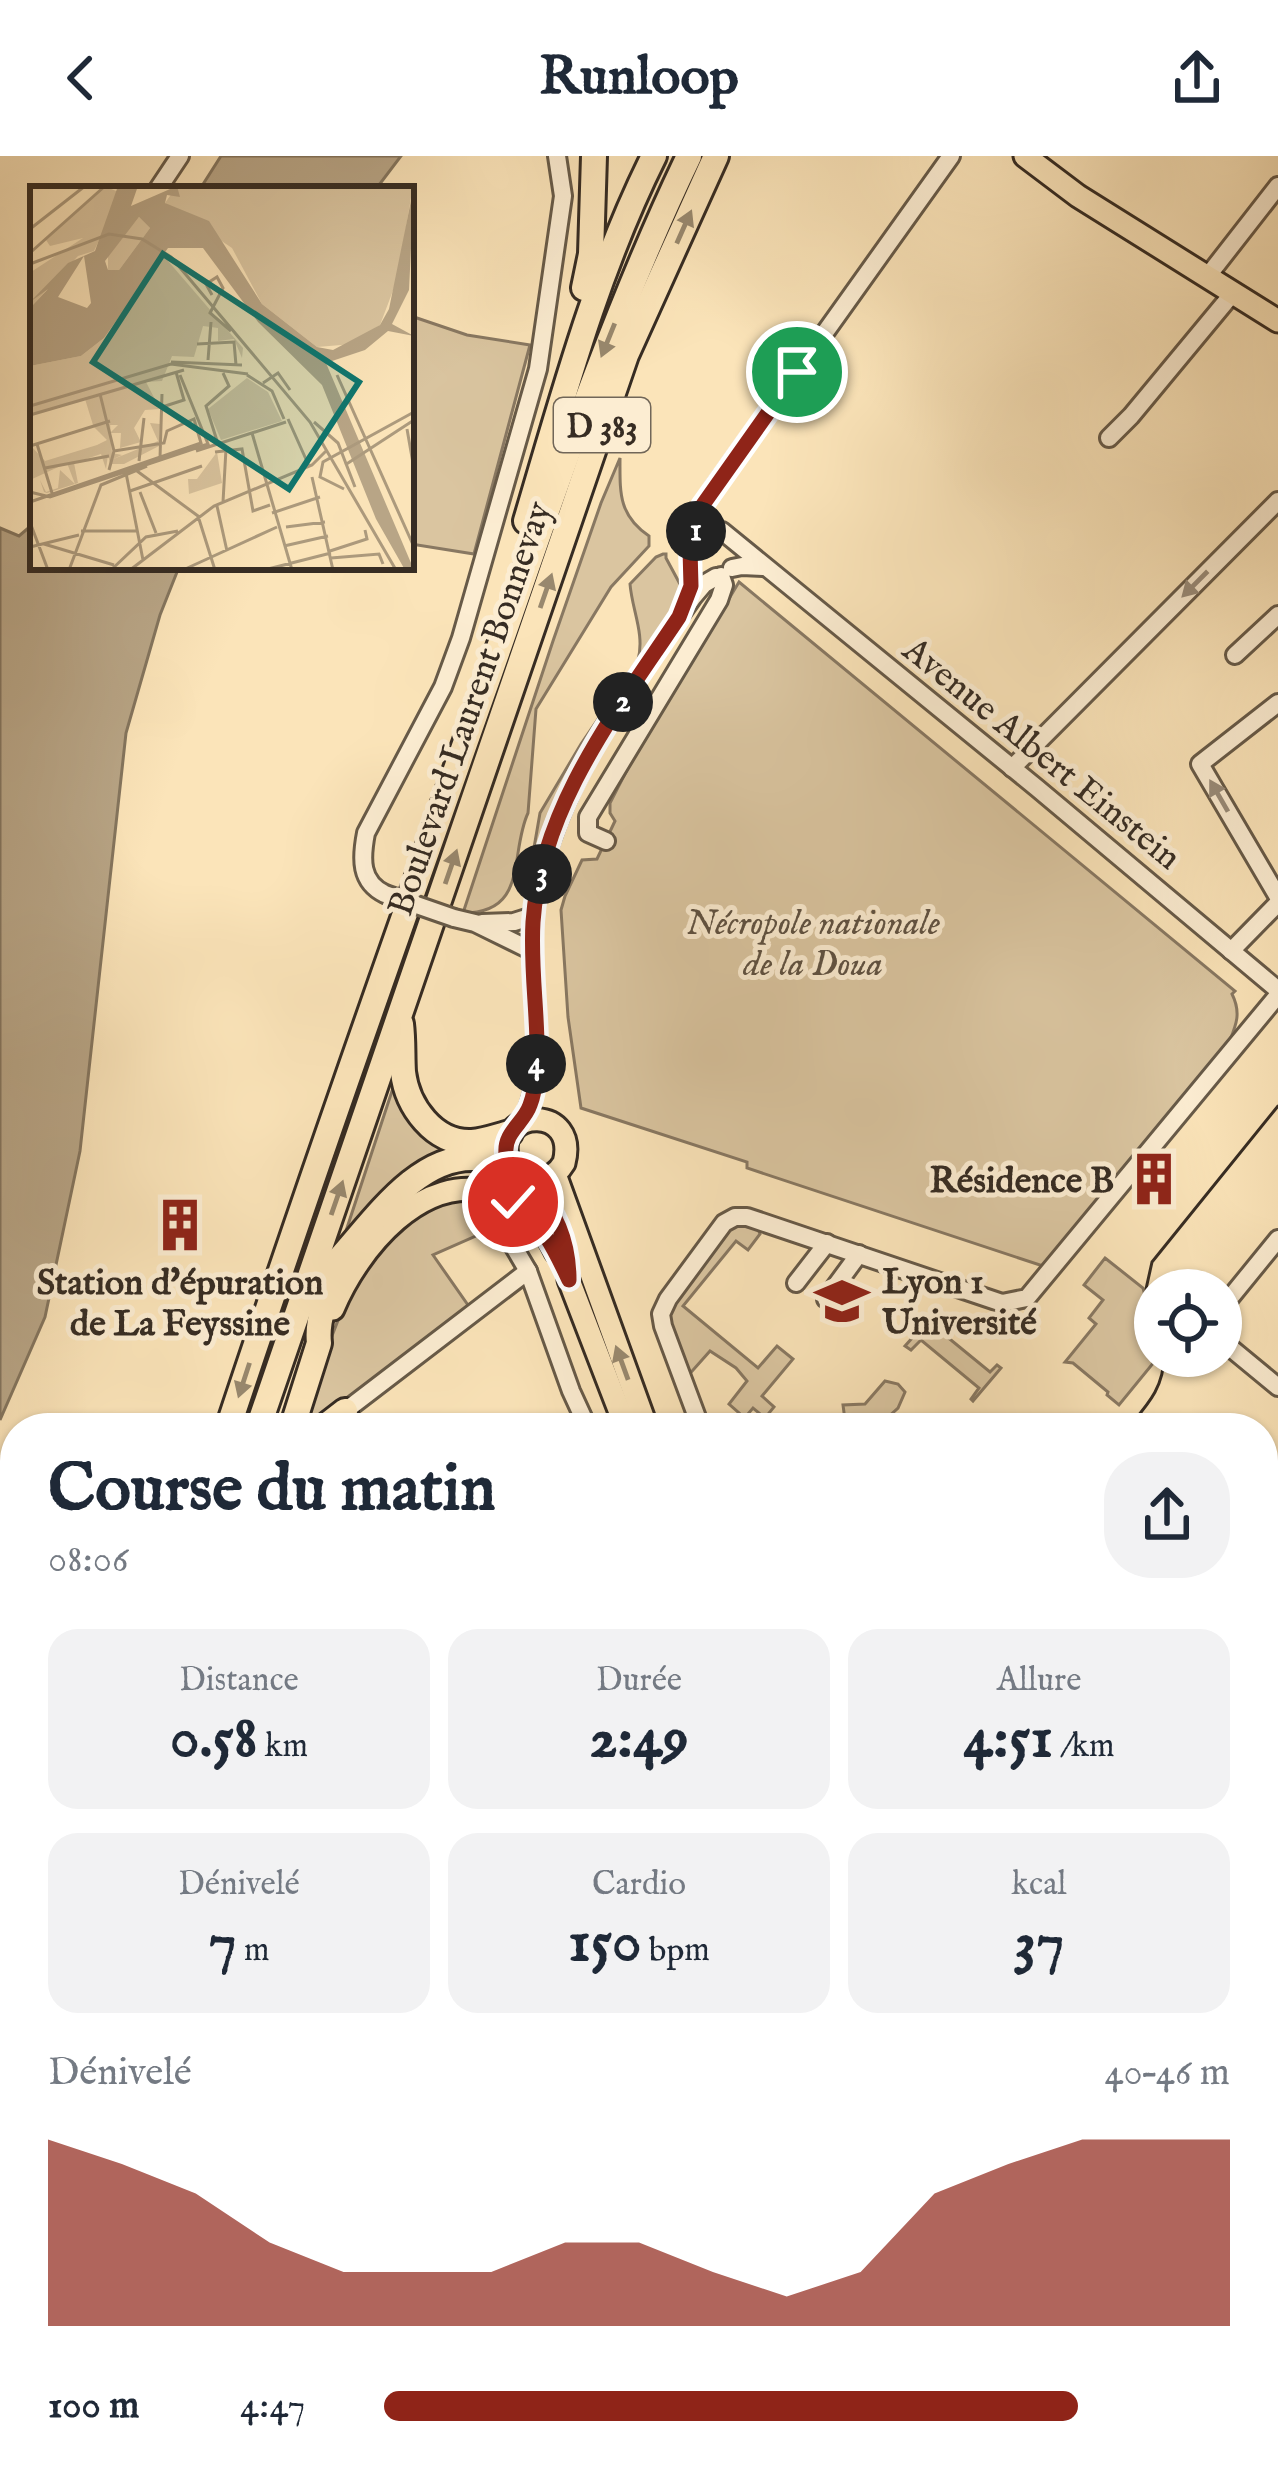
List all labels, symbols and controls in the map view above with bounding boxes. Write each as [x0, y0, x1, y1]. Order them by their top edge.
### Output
text: Runloop [539, 44, 739, 113]
icon: back [48, 45, 114, 111]
icon: share [1164, 45, 1230, 111]
inset map [30, 186, 414, 570]
one-way arrow [674, 209, 694, 244]
pin [746, 321, 848, 423]
one-way arrow [598, 323, 617, 359]
icon: arrive [764, 339, 830, 405]
road number: D 383 [554, 398, 650, 452]
street label: Boulevard Laurent Bonnevay [378, 495, 564, 922]
pin: 1 [666, 501, 726, 561]
text: 1 [690, 510, 702, 552]
one-way arrow [1182, 569, 1210, 598]
one-way arrow [538, 573, 556, 609]
street label: Avenue Albert Einstein [892, 627, 1190, 881]
pin: 2 [593, 672, 653, 732]
text: 2 [615, 681, 631, 723]
one-way arrow [1209, 779, 1230, 813]
pin: 3 [512, 844, 572, 904]
one-way arrow [443, 848, 462, 885]
text: 3 [536, 853, 548, 895]
park label: Nécropole nationale de la Doua [686, 901, 940, 988]
pin: 4 [506, 1034, 566, 1094]
text: 4 [528, 1043, 544, 1085]
building icon: Résidence B [1125, 1150, 1183, 1208]
pin [462, 1151, 564, 1253]
place label: Résidence B [930, 1159, 1114, 1205]
icon: check [480, 1169, 546, 1235]
one-way arrow [329, 1180, 347, 1216]
building icon: Station d'épuration de La Feyssine [151, 1196, 209, 1254]
place label: Lyon 1 Université [882, 1260, 1037, 1347]
place label: Station d'épuration de La Feyssine [37, 1261, 323, 1348]
map controls [1134, 1269, 1242, 1377]
button: locate [1134, 1269, 1242, 1377]
school or university icon: Lyon 1 Université [813, 1272, 871, 1330]
one-way arrow [612, 1345, 630, 1381]
one-way arrow [233, 1362, 252, 1399]
text: Course du matin [48, 1449, 496, 1533]
button: share [1104, 1452, 1230, 1578]
text: 08:06 [48, 1536, 128, 1585]
text: Distance [179, 1660, 299, 1702]
text: Durée [596, 1660, 682, 1702]
text: Allure [997, 1660, 1081, 1702]
text: 0.58 [170, 1702, 258, 1778]
text: 2:49 [589, 1702, 689, 1778]
text: 4:51 [964, 1702, 1053, 1778]
text: km [258, 1726, 308, 1768]
text: /km [1053, 1726, 1114, 1768]
text: Dénivelé [178, 1864, 300, 1906]
text: Cardio [592, 1864, 686, 1906]
text: kcal [1012, 1864, 1067, 1906]
text: 7 [209, 1906, 237, 1982]
text: 150 [568, 1906, 642, 1982]
text: 37 [1014, 1906, 1064, 1982]
text: m [237, 1930, 269, 1972]
text: bpm [642, 1930, 710, 1972]
text: Dénivelé [48, 2049, 192, 2098]
text: 40–46 m [1104, 2049, 1230, 2098]
text: 100 m [48, 2382, 139, 2431]
text: 4:47 [240, 2382, 306, 2431]

